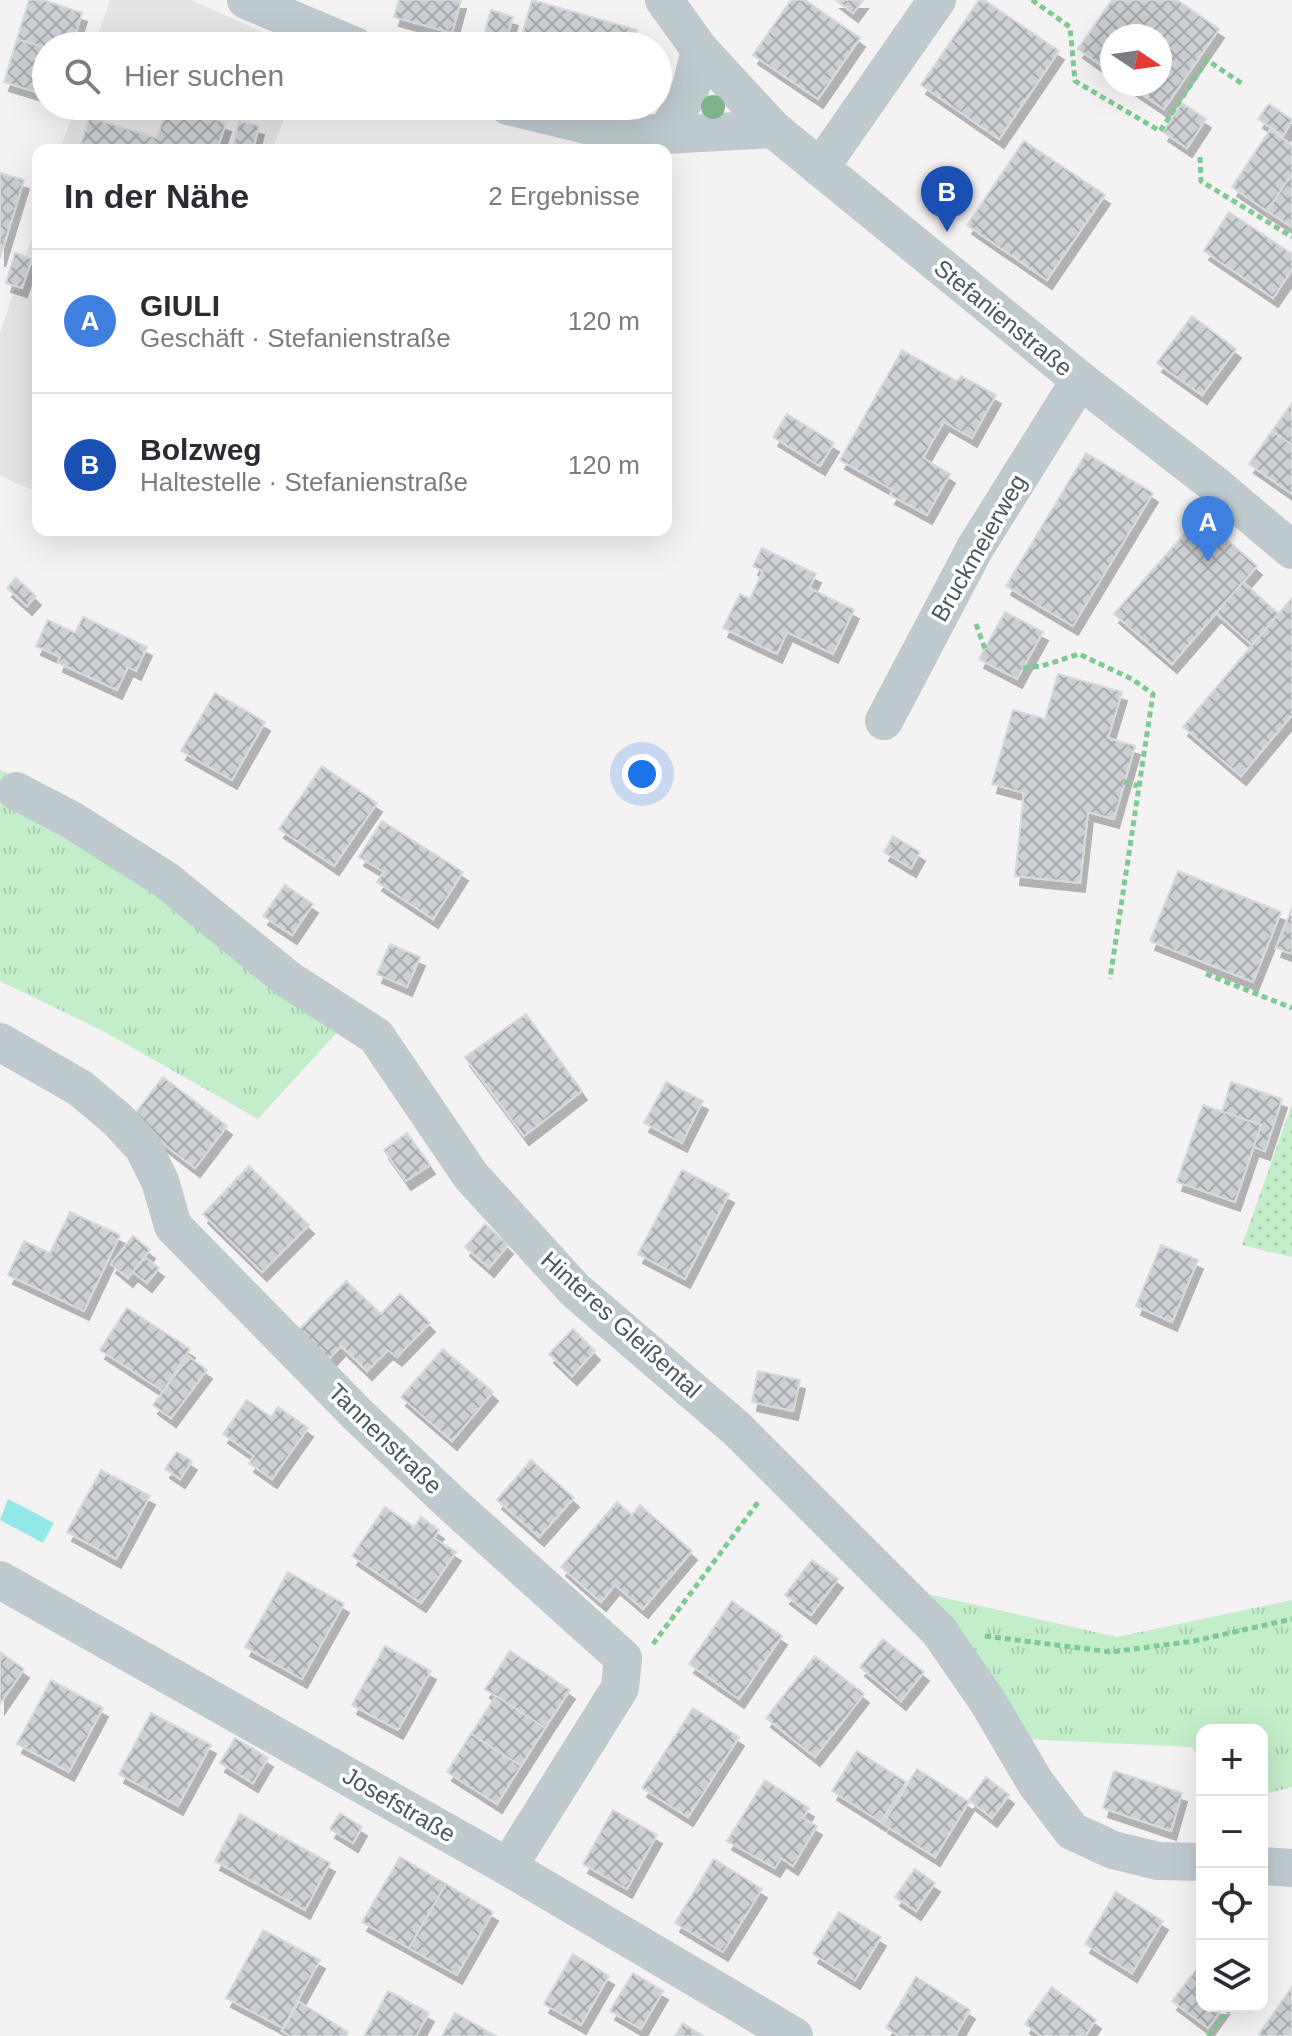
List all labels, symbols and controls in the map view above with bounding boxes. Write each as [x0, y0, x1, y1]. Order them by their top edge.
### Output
north arrow [1100, 24, 1172, 96]
search box [32, 32, 672, 120]
icon: search [60, 54, 104, 98]
text: Hier suchen [124, 59, 284, 92]
pin: B [921, 166, 973, 232]
text: In der Nähe [64, 177, 249, 215]
text: 2 Ergebnisse [488, 181, 640, 211]
street label: Stefanienstraße [929, 254, 1078, 381]
text: GIULI [140, 289, 220, 322]
text: A [81, 306, 99, 336]
text: 120 m [568, 306, 640, 336]
text: Geschäft · Stefanienstraße [140, 323, 451, 353]
text: Bolzweg [140, 433, 262, 466]
text: B [81, 450, 99, 480]
text: 120 m [568, 450, 640, 480]
text: Haltestelle · Stefanienstraße [140, 467, 468, 497]
street label: Bruckmeierweg [926, 469, 1032, 626]
pin: A [1182, 496, 1234, 562]
your location [622, 754, 662, 794]
street label: Hinteres Gleißental [536, 1246, 707, 1403]
street label: Tannenstraße [323, 1378, 448, 1499]
map controls [1196, 1724, 1268, 2012]
button: + [1196, 1724, 1268, 1796]
street label: Josefstraße [338, 1762, 460, 1848]
button: − [1196, 1796, 1268, 1868]
button: locate [1196, 1868, 1268, 1940]
button: layers [1196, 1940, 1268, 2012]

